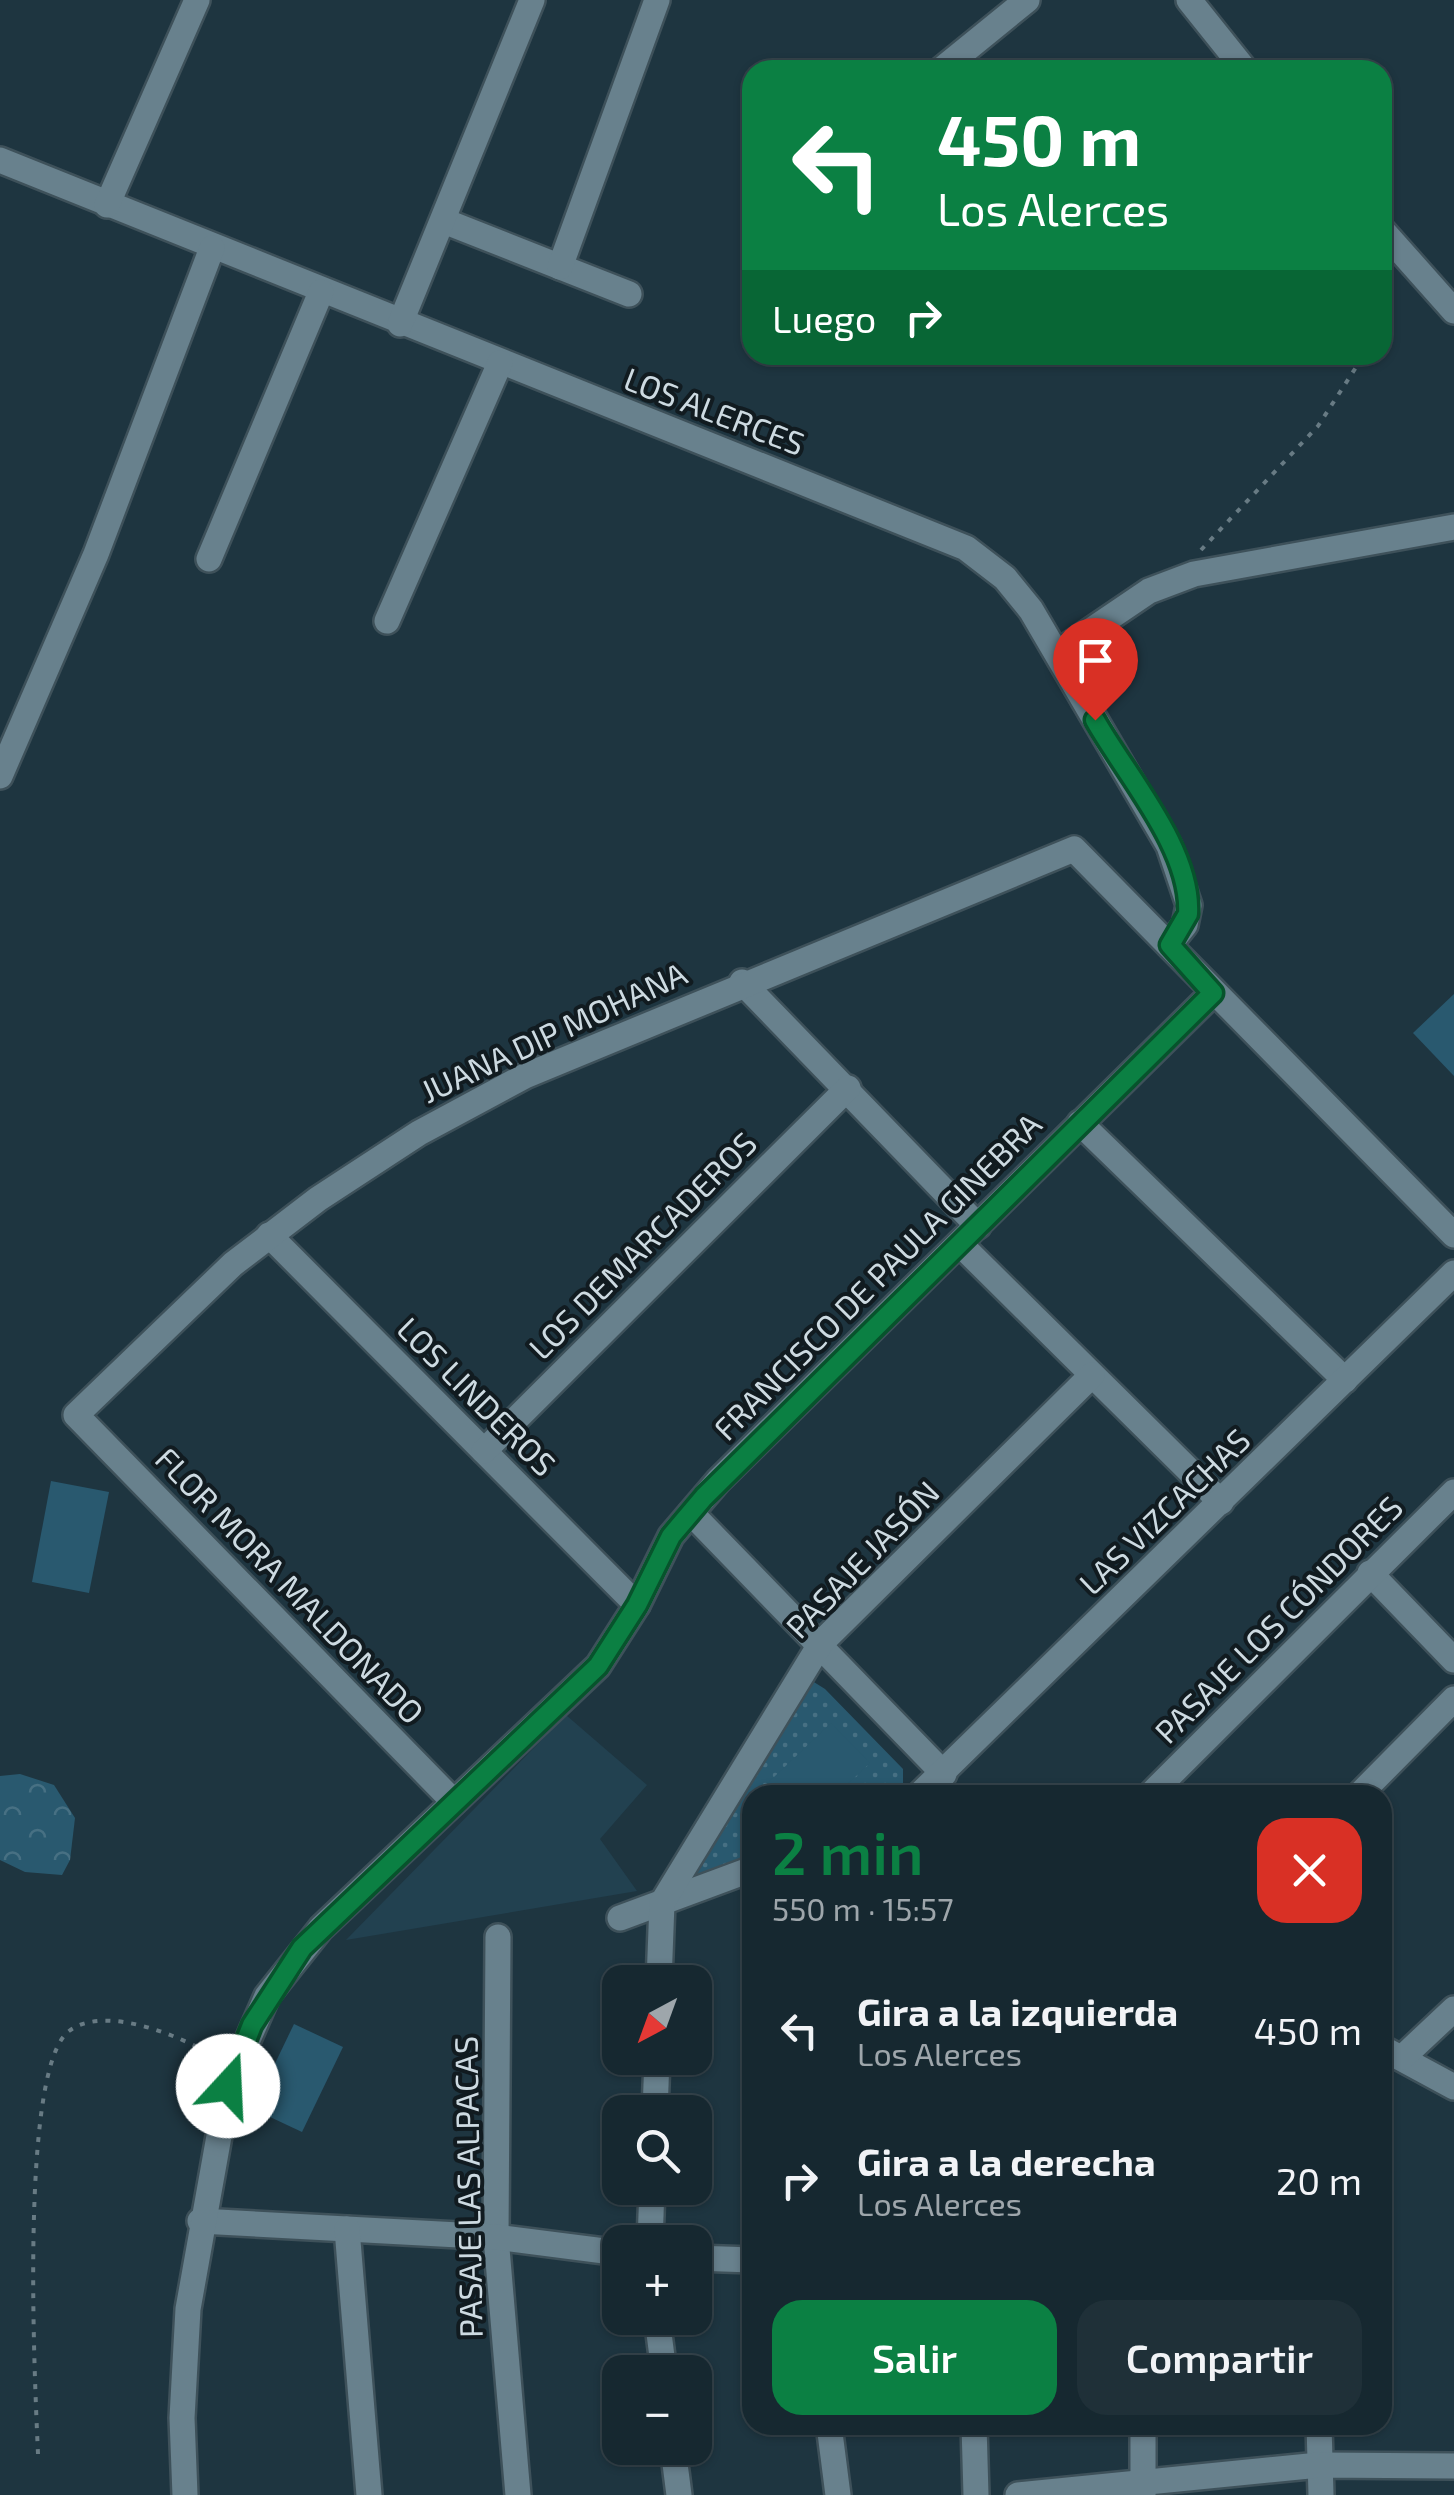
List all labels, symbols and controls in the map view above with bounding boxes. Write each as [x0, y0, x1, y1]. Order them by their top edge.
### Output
text: 450 m [937, 96, 1141, 180]
icon: left [772, 100, 902, 230]
text: Los Alerces [937, 181, 1169, 235]
icon: right [896, 290, 951, 345]
text: Luego [772, 295, 876, 341]
street label: LOS ALERCES [619, 358, 810, 462]
pin [1053, 618, 1138, 721]
icon: arrive [1068, 633, 1123, 688]
street label: JUANA DIP MOHANA [414, 953, 692, 1109]
street label: FRANCISCO DE PAULA GINEBRA [705, 1104, 1048, 1447]
street label: LOS DEMARCADEROS [520, 1123, 763, 1366]
street label: LOS LINDEROS [390, 1309, 564, 1483]
street label: LAS VIZCACHAS [1071, 1420, 1257, 1601]
street label: FLOR MORA MALDONADO [149, 1439, 432, 1731]
street label: PASAJE JASÓN [777, 1472, 946, 1645]
street label: PASAJE LOS CÓNDORES [1146, 1487, 1409, 1750]
text: 2 min [772, 1815, 924, 1887]
button: close [1257, 1818, 1362, 1923]
text: 550 m · 15:57 [772, 1889, 954, 1927]
north arrow [602, 1965, 712, 2075]
map controls [602, 1965, 712, 2465]
text: Gira a la izquierda [857, 1988, 1178, 2034]
icon: left [772, 2003, 827, 2058]
text: 450 m [1254, 2007, 1362, 2053]
position arrow [176, 2034, 280, 2138]
text: Los Alerces [857, 2034, 1022, 2072]
street label: PASAJE LAS ALPACAS [445, 2036, 489, 2338]
button: search [602, 2095, 712, 2205]
text: Gira a la derecha [857, 2138, 1156, 2184]
icon: right [772, 2153, 827, 2208]
text: 20 m [1276, 2157, 1362, 2203]
text: Los Alerces [857, 2184, 1022, 2222]
button: + [602, 2225, 712, 2335]
button: Salir [772, 2300, 1057, 2415]
button: Compartir [1077, 2300, 1362, 2415]
button: − [602, 2355, 712, 2465]

